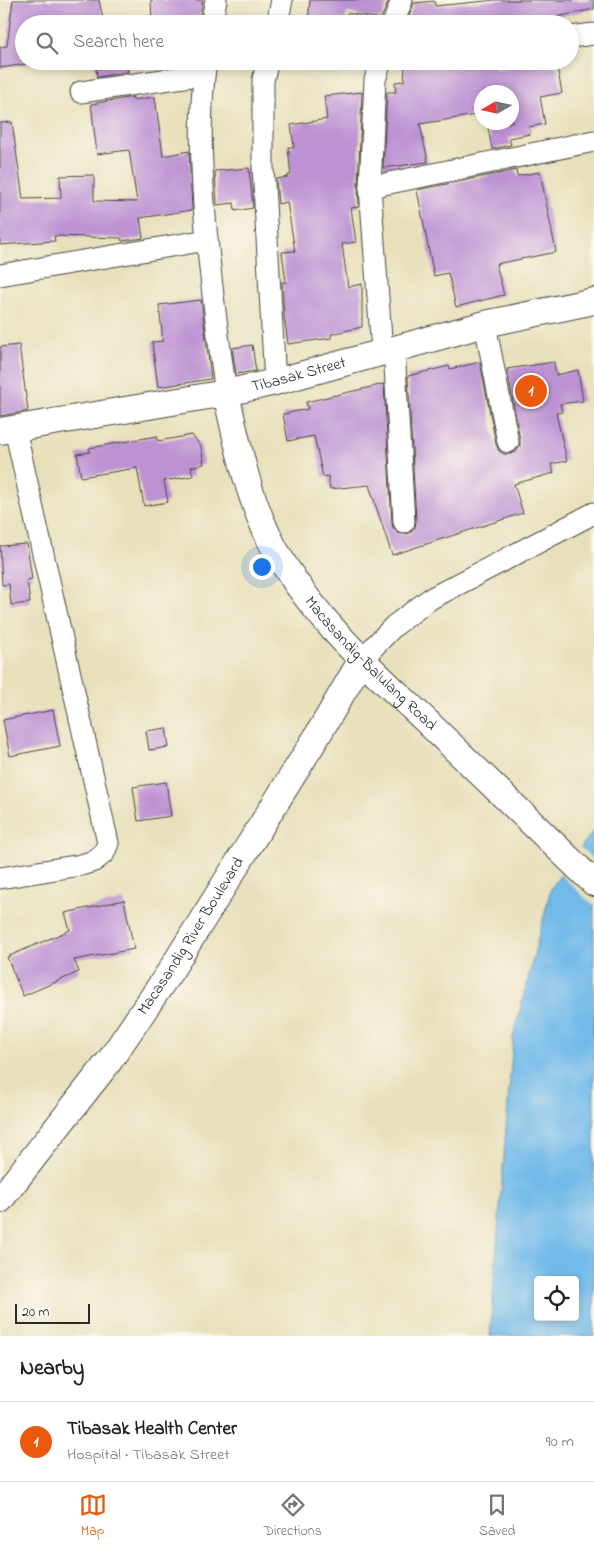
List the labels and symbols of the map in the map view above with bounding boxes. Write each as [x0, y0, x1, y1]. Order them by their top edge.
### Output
north arrow [474, 85, 519, 130]
street label: Tibasak Street [249, 351, 349, 399]
pin: 1 [515, 372, 547, 410]
your location [249, 554, 275, 580]
street label: Macasandig-Balulang Road [298, 591, 442, 737]
street label: Macasandig River Boulevard [132, 853, 251, 1020]
scale bar [15, 1301, 90, 1324]

